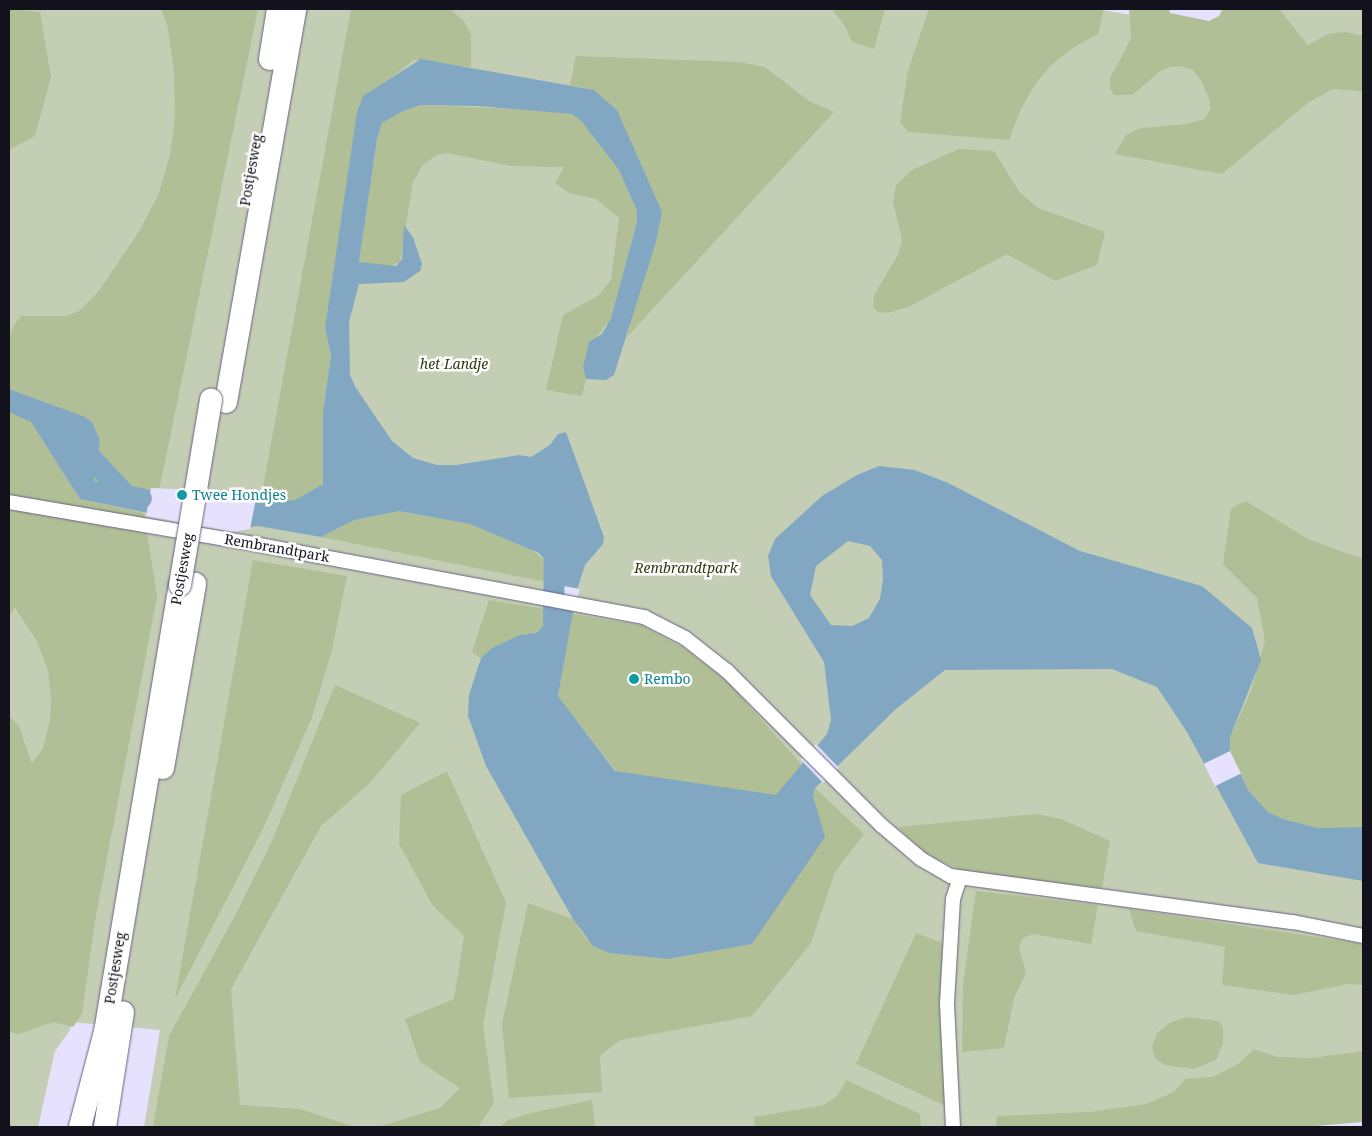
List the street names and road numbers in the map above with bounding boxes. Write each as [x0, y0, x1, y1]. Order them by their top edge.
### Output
street label: Postjesweg [236, 133, 266, 207]
street label: Rembrandtpark [223, 530, 331, 566]
street label: Postjesweg [167, 532, 197, 606]
street label: Postjesweg [101, 931, 129, 1005]

